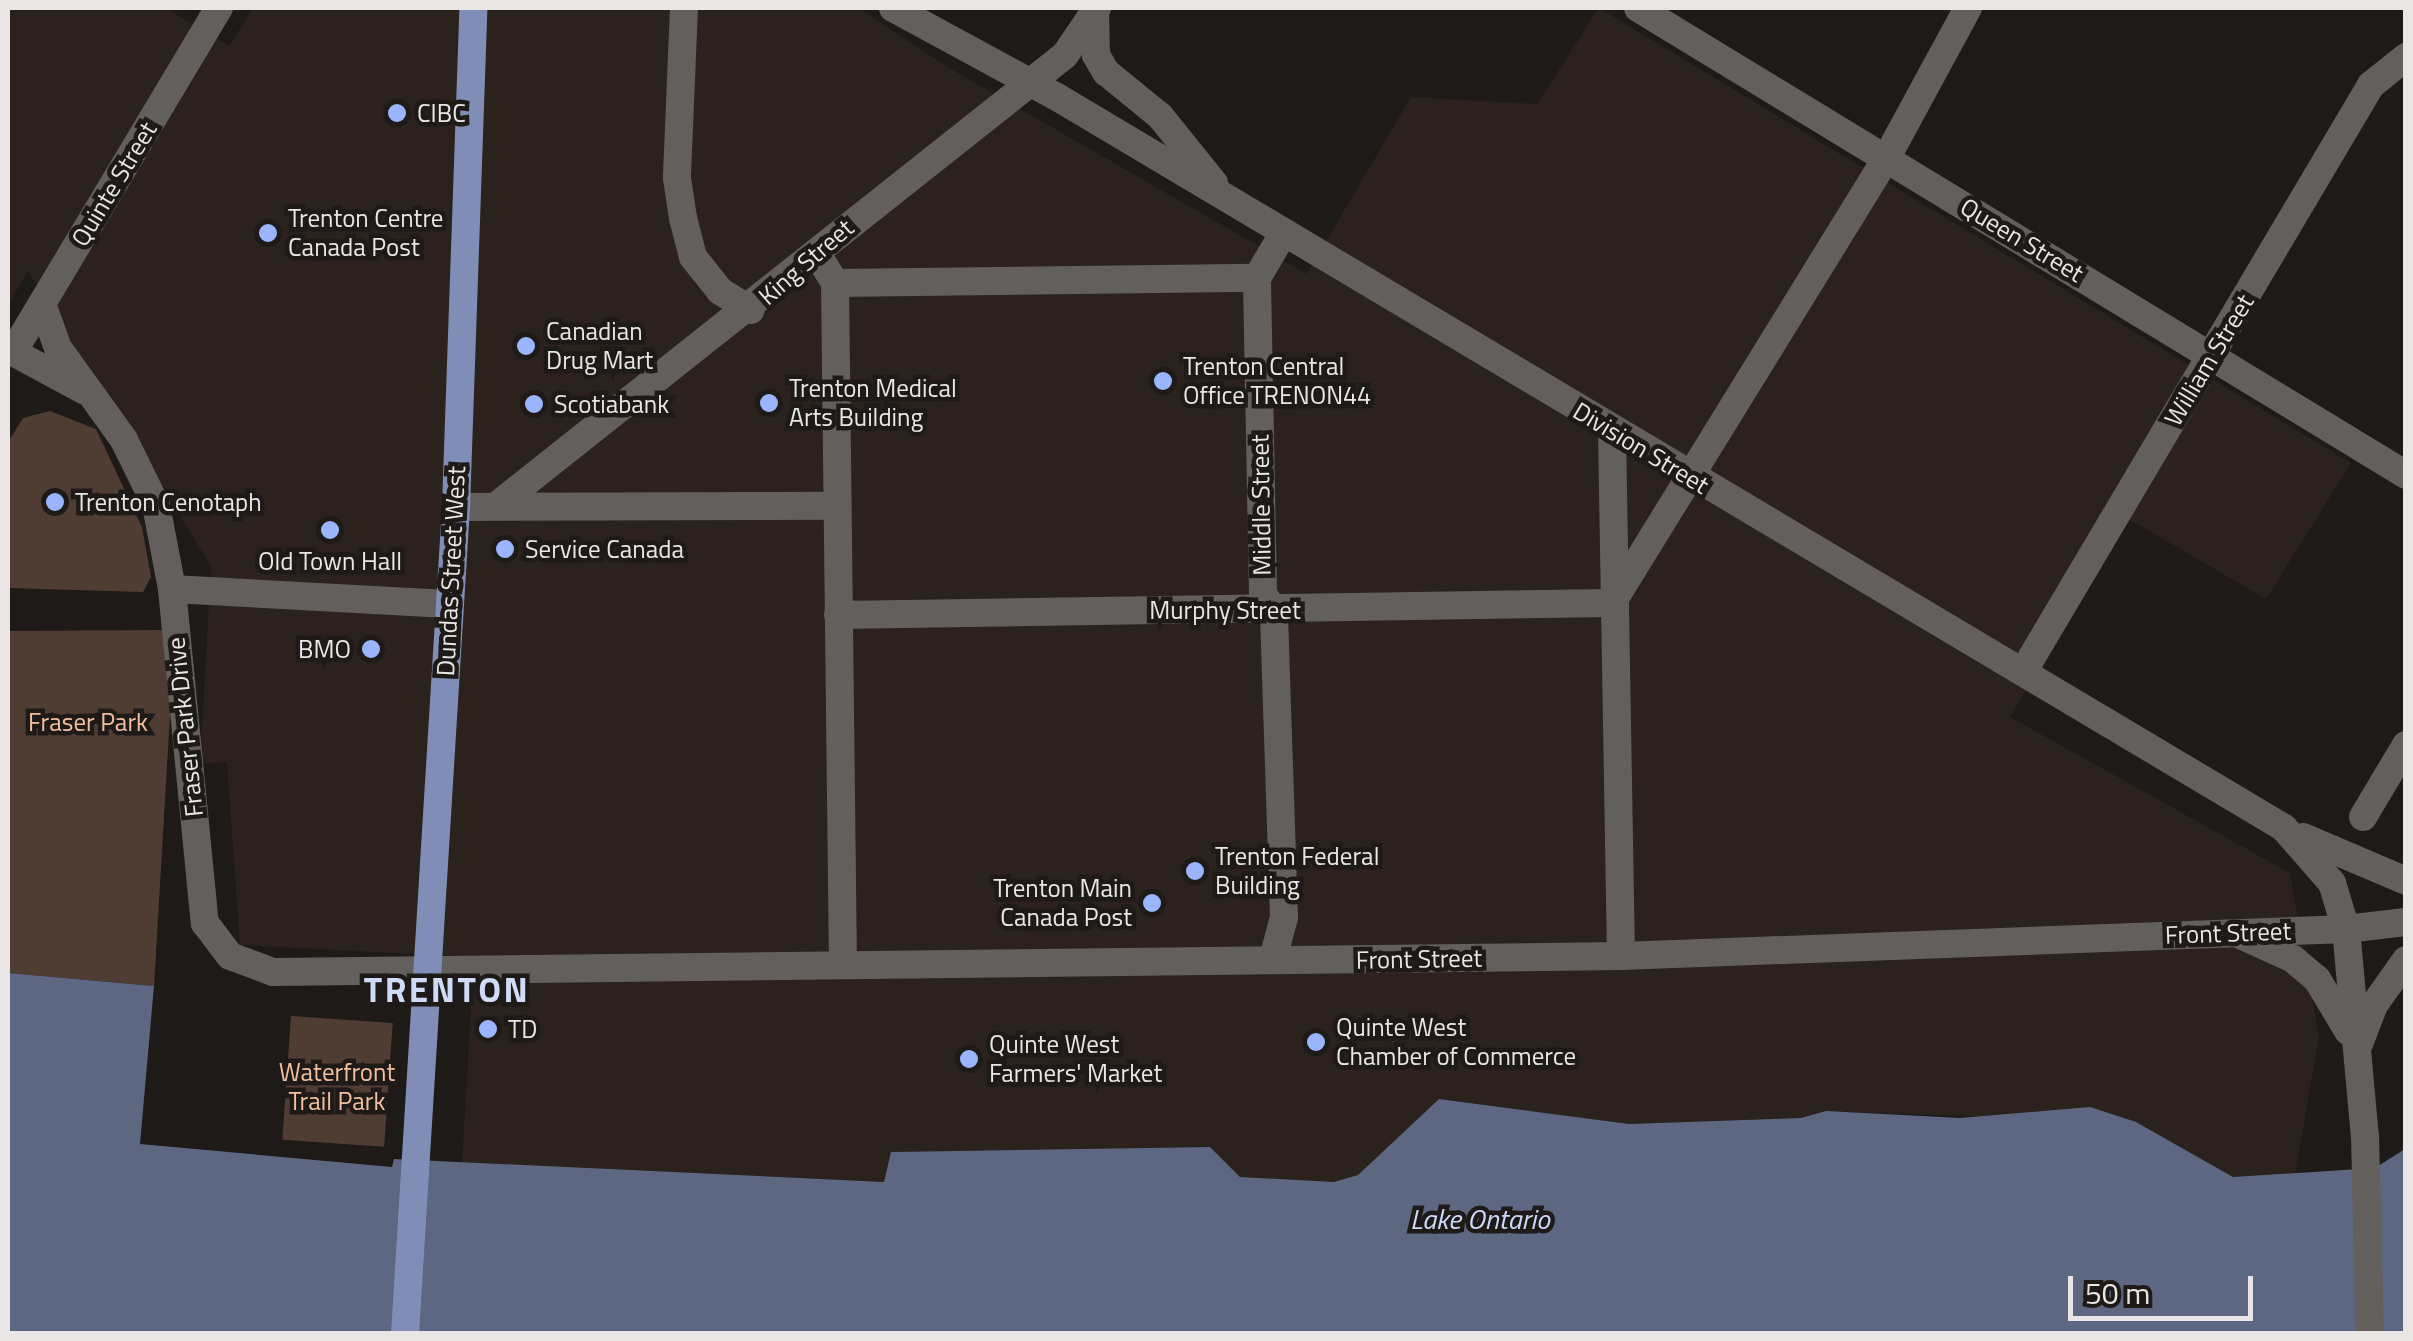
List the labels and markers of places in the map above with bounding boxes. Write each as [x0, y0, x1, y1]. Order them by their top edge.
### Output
place label: CIBC [417, 98, 466, 128]
marker: CIBC [386, 102, 408, 124]
place label: Trenton Centre Canada Post [288, 204, 443, 263]
marker: Trenton Centre Canada Post [257, 222, 279, 244]
place label: Canadian Drug Mart [546, 317, 653, 376]
marker: Canadian Drug Mart [515, 335, 537, 357]
place label: Trenton Central Office TRENON44 [1183, 352, 1371, 411]
marker: Trenton Central Office TRENON44 [1152, 370, 1174, 392]
place label: Trenton Medical Arts Building [789, 374, 957, 433]
place label: Scotiabank [554, 389, 669, 419]
marker: Trenton Medical Arts Building [758, 392, 780, 414]
marker: Scotiabank [523, 393, 545, 415]
place label: Trenton Cenotaph [75, 487, 262, 517]
marker: Trenton Cenotaph [44, 491, 66, 513]
marker: Old Town Hall [319, 519, 341, 541]
place label: Service Canada [525, 534, 684, 564]
marker: Service Canada [494, 538, 516, 560]
place label: Old Town Hall [258, 546, 402, 576]
place label: BMO [298, 634, 351, 664]
marker: BMO [360, 638, 382, 660]
place label: Trenton Federal Building [1215, 842, 1379, 901]
marker: Trenton Federal Building [1184, 860, 1206, 882]
place label: Trenton Main Canada Post [993, 874, 1132, 933]
marker: Trenton Main Canada Post [1141, 892, 1163, 914]
place label: Quinte West Chamber of Commerce [1336, 1013, 1576, 1072]
place label: TD [508, 1014, 537, 1044]
marker: TD [477, 1018, 499, 1040]
place label: Quinte West Farmers' Market [989, 1030, 1162, 1089]
marker: Quinte West Chamber of Commerce [1305, 1031, 1327, 1053]
marker: Quinte West Farmers' Market [958, 1048, 980, 1070]

